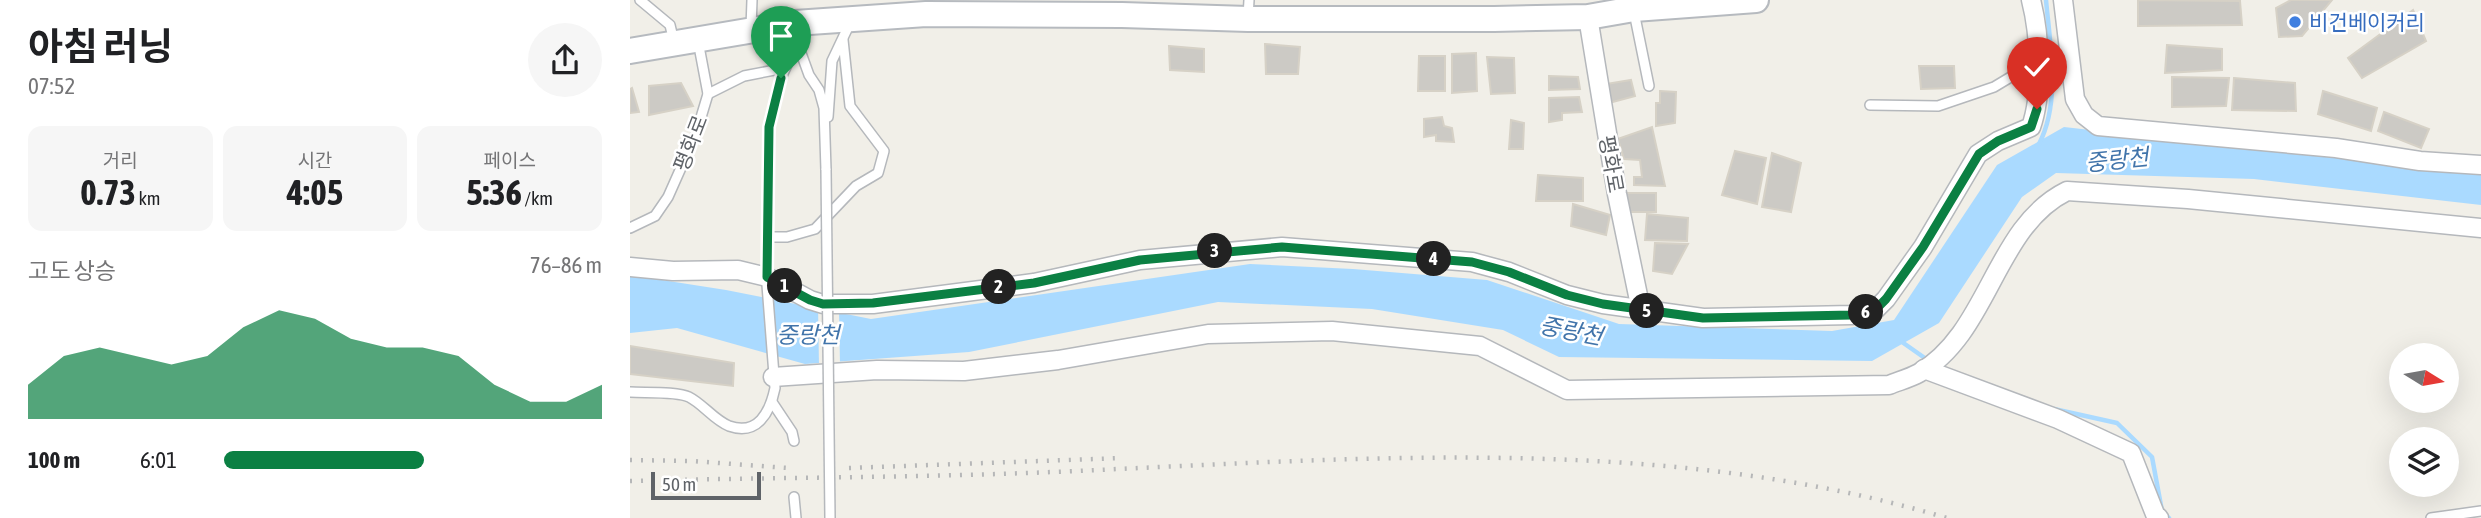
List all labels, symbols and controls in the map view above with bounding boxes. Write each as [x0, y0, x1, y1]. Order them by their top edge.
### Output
pin [751, 6, 811, 78]
place label: 비건베이커리 [2309, 10, 2425, 34]
marker: 비건베이커리 [2287, 14, 2303, 30]
icon: arrive [762, 17, 800, 55]
button: share [528, 23, 602, 97]
text: 아침 러닝 [28, 25, 173, 68]
pin [2007, 37, 2067, 109]
icon: check [2018, 48, 2056, 86]
text: 07:52 [28, 73, 75, 99]
street label: 평화로 [668, 112, 712, 174]
street label: 평화로 [1595, 133, 1629, 195]
water label: 중랑천 [2084, 143, 2153, 176]
text: 거리 [103, 149, 138, 171]
text: 시간 [298, 149, 332, 171]
text: 페이스 [483, 149, 536, 171]
text: 0.73 [80, 172, 136, 212]
text: 4:05 [287, 172, 343, 212]
text: 5:36 [466, 172, 522, 212]
text: km [136, 187, 160, 209]
text: /km [522, 187, 553, 209]
pin: 3 [1198, 233, 1232, 268]
text: 3 [1210, 239, 1219, 261]
pin: 4 [1416, 242, 1452, 276]
text: 4 [1429, 247, 1438, 269]
text: 76–86 m [530, 252, 602, 278]
text: 고도 상승 [28, 258, 116, 284]
pin: 1 [768, 268, 802, 304]
pin: 2 [982, 270, 1016, 304]
text: 1 [780, 274, 789, 296]
text: 2 [994, 275, 1003, 297]
pin: 5 [1630, 294, 1664, 328]
pin: 6 [1848, 294, 1884, 330]
text: 5 [1642, 299, 1651, 321]
text: 6 [1861, 300, 1870, 322]
water label: 중랑천 [1537, 312, 1607, 350]
water label: 중랑천 [776, 322, 843, 348]
north arrow [2389, 343, 2459, 413]
map controls [2389, 343, 2459, 497]
button: layers [2389, 427, 2459, 497]
text: 100 m [28, 447, 80, 473]
text: 6:01 [140, 447, 177, 473]
scale bar [651, 469, 761, 501]
text: 50 m [662, 473, 696, 495]

